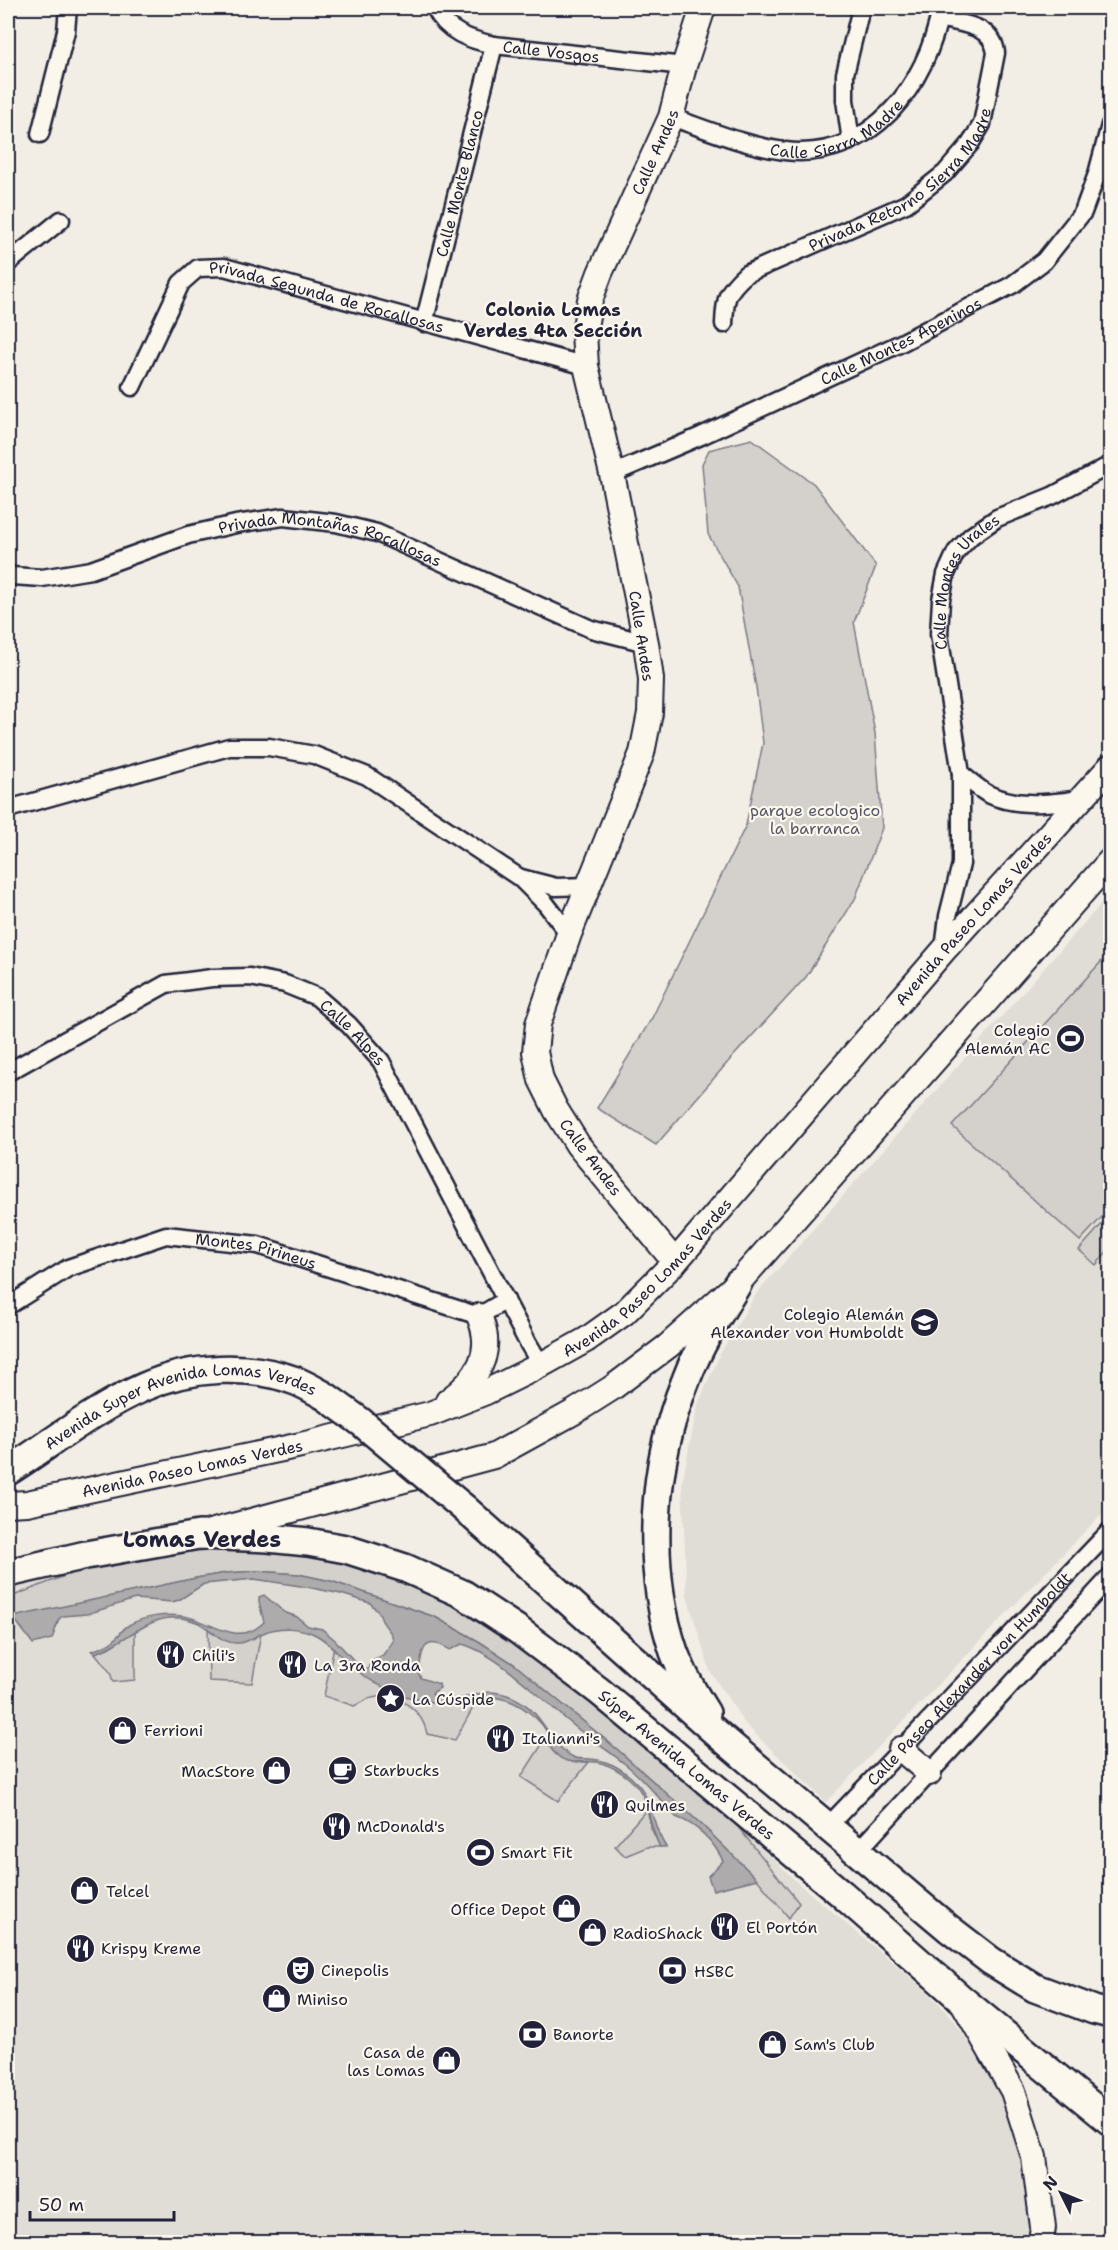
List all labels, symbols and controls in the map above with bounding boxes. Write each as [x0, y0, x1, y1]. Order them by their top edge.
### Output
street label: Calle Vosgos [502, 36, 601, 68]
street label: Calle Sierra Madre [768, 95, 908, 163]
street label: Privada Retorno Sierra Madre [805, 106, 996, 256]
street label: Calle Andes [627, 107, 683, 198]
street label: Calle Monte Blanco [431, 108, 488, 259]
street label: Privada Segunda de Rocallosas [209, 257, 446, 338]
street label: Calle Montes Apeninos [817, 293, 985, 390]
district label: Colonia Lomas Verdes 4ta Sección [464, 298, 642, 343]
street label: Privada Montañas Rocallosas [216, 507, 445, 572]
street label: Calle Montes Urales [929, 509, 1004, 652]
street label: Calle Andes [624, 589, 659, 683]
park label: parque ecologico la barranca [750, 800, 880, 839]
street label: Avenida Paseo Lomas Verdes [891, 828, 1057, 1010]
street label: Calle Alpes [316, 995, 390, 1070]
place label: Colegio Alemán AC [964, 1020, 1050, 1059]
sports icon: Colegio Alemán AC [1055, 1023, 1087, 1055]
street label: Calle Andes [555, 1114, 627, 1200]
street label: Avenida Paseo Lomas Verdes [559, 1194, 736, 1362]
street label: Montes Pirineus [194, 1228, 319, 1274]
place label: Colegio Alemán Alexander von Humboldt [710, 1304, 904, 1343]
school or university icon: Colegio Alemán Alexander von Humboldt [909, 1307, 941, 1339]
street label: Avenida Super Avenida Lomas Verdes [41, 1359, 321, 1455]
street label: Avenida Paseo Lomas Verdes [80, 1435, 305, 1502]
district label: Lomas Verdes [123, 1525, 281, 1554]
street label: Calle Paseo Alexander von Humboldt [862, 1568, 1076, 1790]
restaurant icon: Chili's [155, 1639, 187, 1671]
place label: Chili's [192, 1645, 236, 1666]
restaurant icon: La 3ra Ronda [277, 1649, 309, 1681]
place label: La 3ra Ronda [314, 1655, 421, 1676]
place icon: La Cúspide [375, 1683, 407, 1715]
street label: Súper Avenida Lomas Verdes [594, 1685, 779, 1845]
place label: La Cúspide [412, 1689, 494, 1710]
shop icon: Ferrioni [107, 1714, 139, 1746]
place label: Ferrioni [144, 1720, 203, 1741]
restaurant icon: Italianni's [485, 1722, 517, 1754]
place label: Italianni's [522, 1728, 601, 1749]
cafe icon: Starbucks [327, 1754, 359, 1786]
shop icon: MacStore [260, 1755, 292, 1787]
place label: Starbucks [364, 1760, 440, 1781]
place label: MacStore [181, 1761, 255, 1782]
restaurant icon: Quilmes [588, 1789, 620, 1821]
place label: Quilmes [625, 1795, 685, 1816]
restaurant icon: McDonald's [320, 1810, 352, 1842]
place label: McDonald's [357, 1816, 445, 1837]
sports icon: Smart Fit [464, 1836, 496, 1868]
place label: Smart Fit [501, 1842, 573, 1863]
shop icon: Telcel [69, 1875, 101, 1907]
place label: Telcel [106, 1881, 149, 1902]
shop icon: Office Depot [551, 1893, 583, 1925]
place label: Office Depot [451, 1899, 546, 1920]
restaurant icon: El Portón [709, 1911, 741, 1943]
shop icon: RadioShack [576, 1917, 608, 1949]
place label: El Portón [746, 1917, 817, 1938]
place label: RadioShack [613, 1923, 703, 1944]
restaurant icon: Krispy Kreme [64, 1932, 96, 1964]
place label: Krispy Kreme [101, 1938, 201, 1959]
theatre icon: Cinepolis [284, 1954, 316, 1986]
bank icon: HSBC [657, 1955, 689, 1987]
place label: Cinepolis [321, 1960, 389, 1981]
place label: HSBC [694, 1961, 734, 1982]
shop icon: Miniso [260, 1983, 292, 2015]
place label: Miniso [297, 1989, 348, 2010]
bank icon: Banorte [516, 2018, 548, 2050]
place label: Banorte [553, 2024, 614, 2045]
shop icon: Sam's Club [757, 2028, 789, 2060]
place label: Sam's Club [794, 2034, 875, 2055]
place label: Casa de las Lomas [347, 2042, 425, 2081]
shop icon: Casa de las Lomas [430, 2045, 462, 2077]
north arrow [1031, 2163, 1091, 2223]
text: N [1038, 2171, 1062, 2195]
scale bar [30, 2184, 174, 2222]
text: 50 m [39, 2193, 84, 2217]

